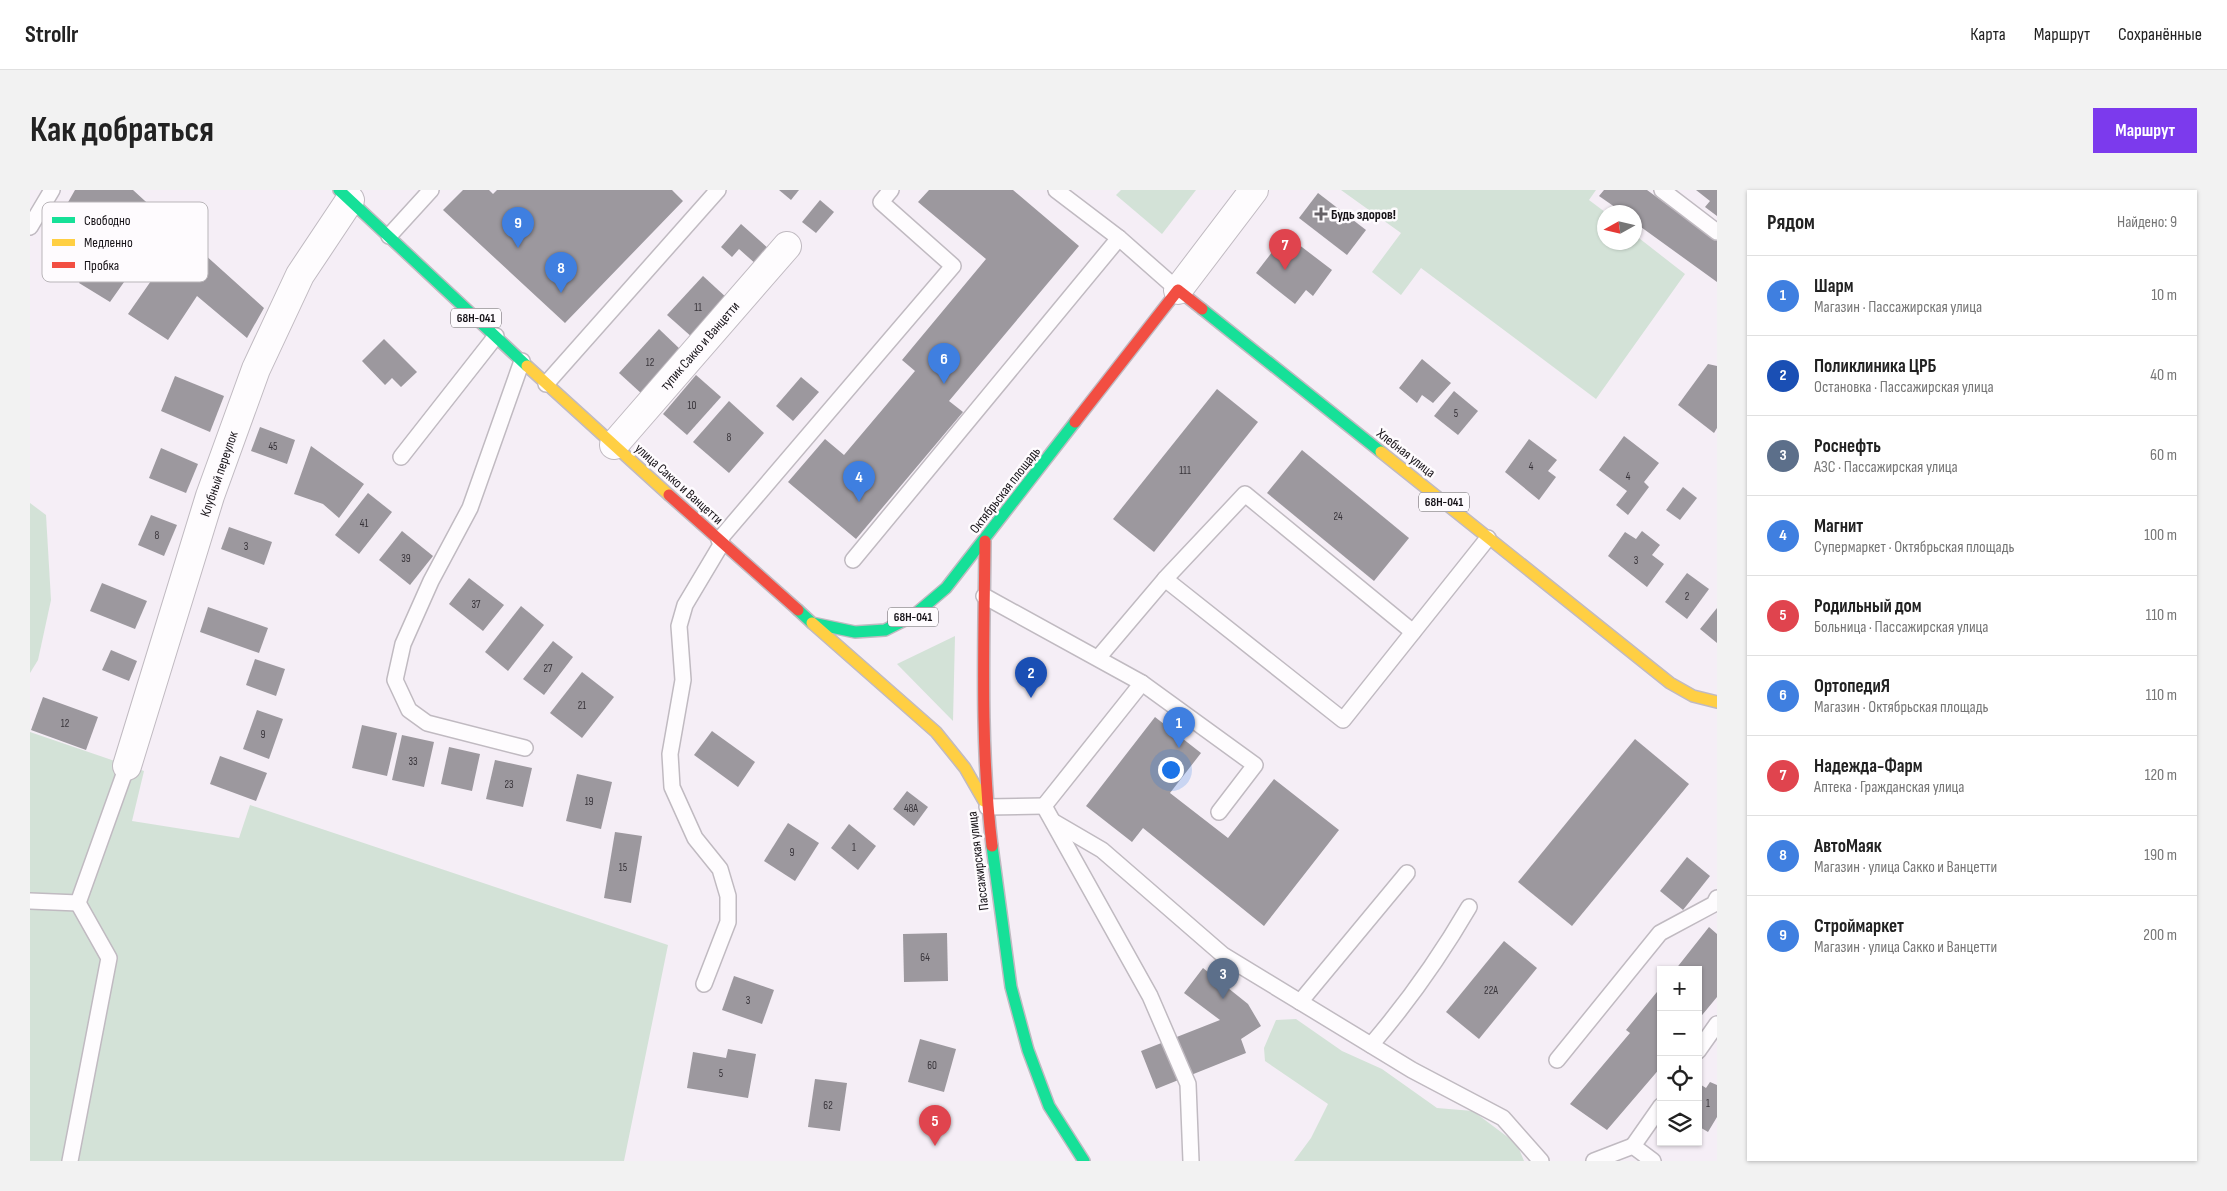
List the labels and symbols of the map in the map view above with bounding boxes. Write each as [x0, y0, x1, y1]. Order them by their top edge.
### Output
legend [42, 202, 208, 282]
north arrow [1597, 205, 1642, 250]
place label: Будь здоров! [1331, 206, 1396, 223]
pin: 9 [502, 207, 534, 248]
marker: Будь здоров! [1315, 208, 1327, 220]
text: Свободно [84, 212, 131, 229]
pin: 7 [1269, 229, 1301, 270]
text: Медленно [84, 234, 133, 251]
pin: 8 [545, 252, 577, 293]
text: Пробка [84, 257, 119, 274]
street label: тупик Сакко и Ванцетти [657, 298, 743, 394]
house number: 11 [694, 301, 702, 314]
road number: 68Н-041 [451, 309, 501, 328]
pin: 6 [928, 343, 960, 384]
house number: 12 [646, 356, 655, 369]
house number: 10 [688, 399, 696, 412]
house number: 5 [1454, 407, 1458, 420]
street label: Хлебная улица [1372, 424, 1439, 481]
street label: Клубный переулок [196, 428, 242, 519]
house number: 8 [727, 431, 732, 444]
house number: 45 [268, 440, 278, 453]
street label: улица Сакко и Ванцетти [631, 440, 727, 528]
street label: Октябрьская площадь [966, 443, 1044, 537]
house number: 4 [1529, 460, 1534, 473]
pin: 4 [843, 461, 875, 502]
house number: 111 [1179, 464, 1191, 477]
house number: 4 [1626, 470, 1631, 483]
road number: 68Н-041 [1419, 492, 1469, 512]
house number: 24 [1333, 510, 1343, 523]
house number: 41 [360, 517, 368, 530]
house number: 8 [155, 529, 160, 542]
house number: 3 [244, 540, 249, 553]
house number: 39 [401, 552, 411, 565]
house number: 3 [1634, 554, 1639, 567]
house number: 2 [1685, 590, 1690, 603]
house number: 37 [471, 598, 481, 611]
road number: 68Н-041 [888, 608, 938, 627]
pin: 2 [1015, 657, 1047, 698]
house number: 27 [544, 662, 553, 675]
house number: 21 [578, 699, 586, 712]
pin: 1 [1163, 707, 1195, 748]
house number: 12 [61, 717, 70, 730]
house number: 9 [261, 728, 266, 741]
house number: 33 [408, 755, 418, 768]
your location [1158, 757, 1184, 783]
house number: 23 [504, 778, 514, 791]
house number: 19 [585, 795, 593, 808]
house number: 48А [904, 802, 918, 815]
street label: Пассажирская улица [963, 810, 993, 912]
house number: 1 [852, 841, 856, 854]
house number: 9 [790, 846, 795, 859]
house number: 15 [619, 861, 627, 874]
house number: 64 [920, 951, 930, 964]
pin: 3 [1207, 958, 1239, 999]
house number: 22А [1484, 984, 1498, 997]
house number: 3 [746, 994, 751, 1007]
house number: 60 [927, 1059, 937, 1072]
house number: 5 [719, 1067, 723, 1080]
house number: 1 [1706, 1097, 1710, 1110]
house number: 62 [823, 1099, 833, 1112]
pin: 5 [919, 1105, 951, 1146]

